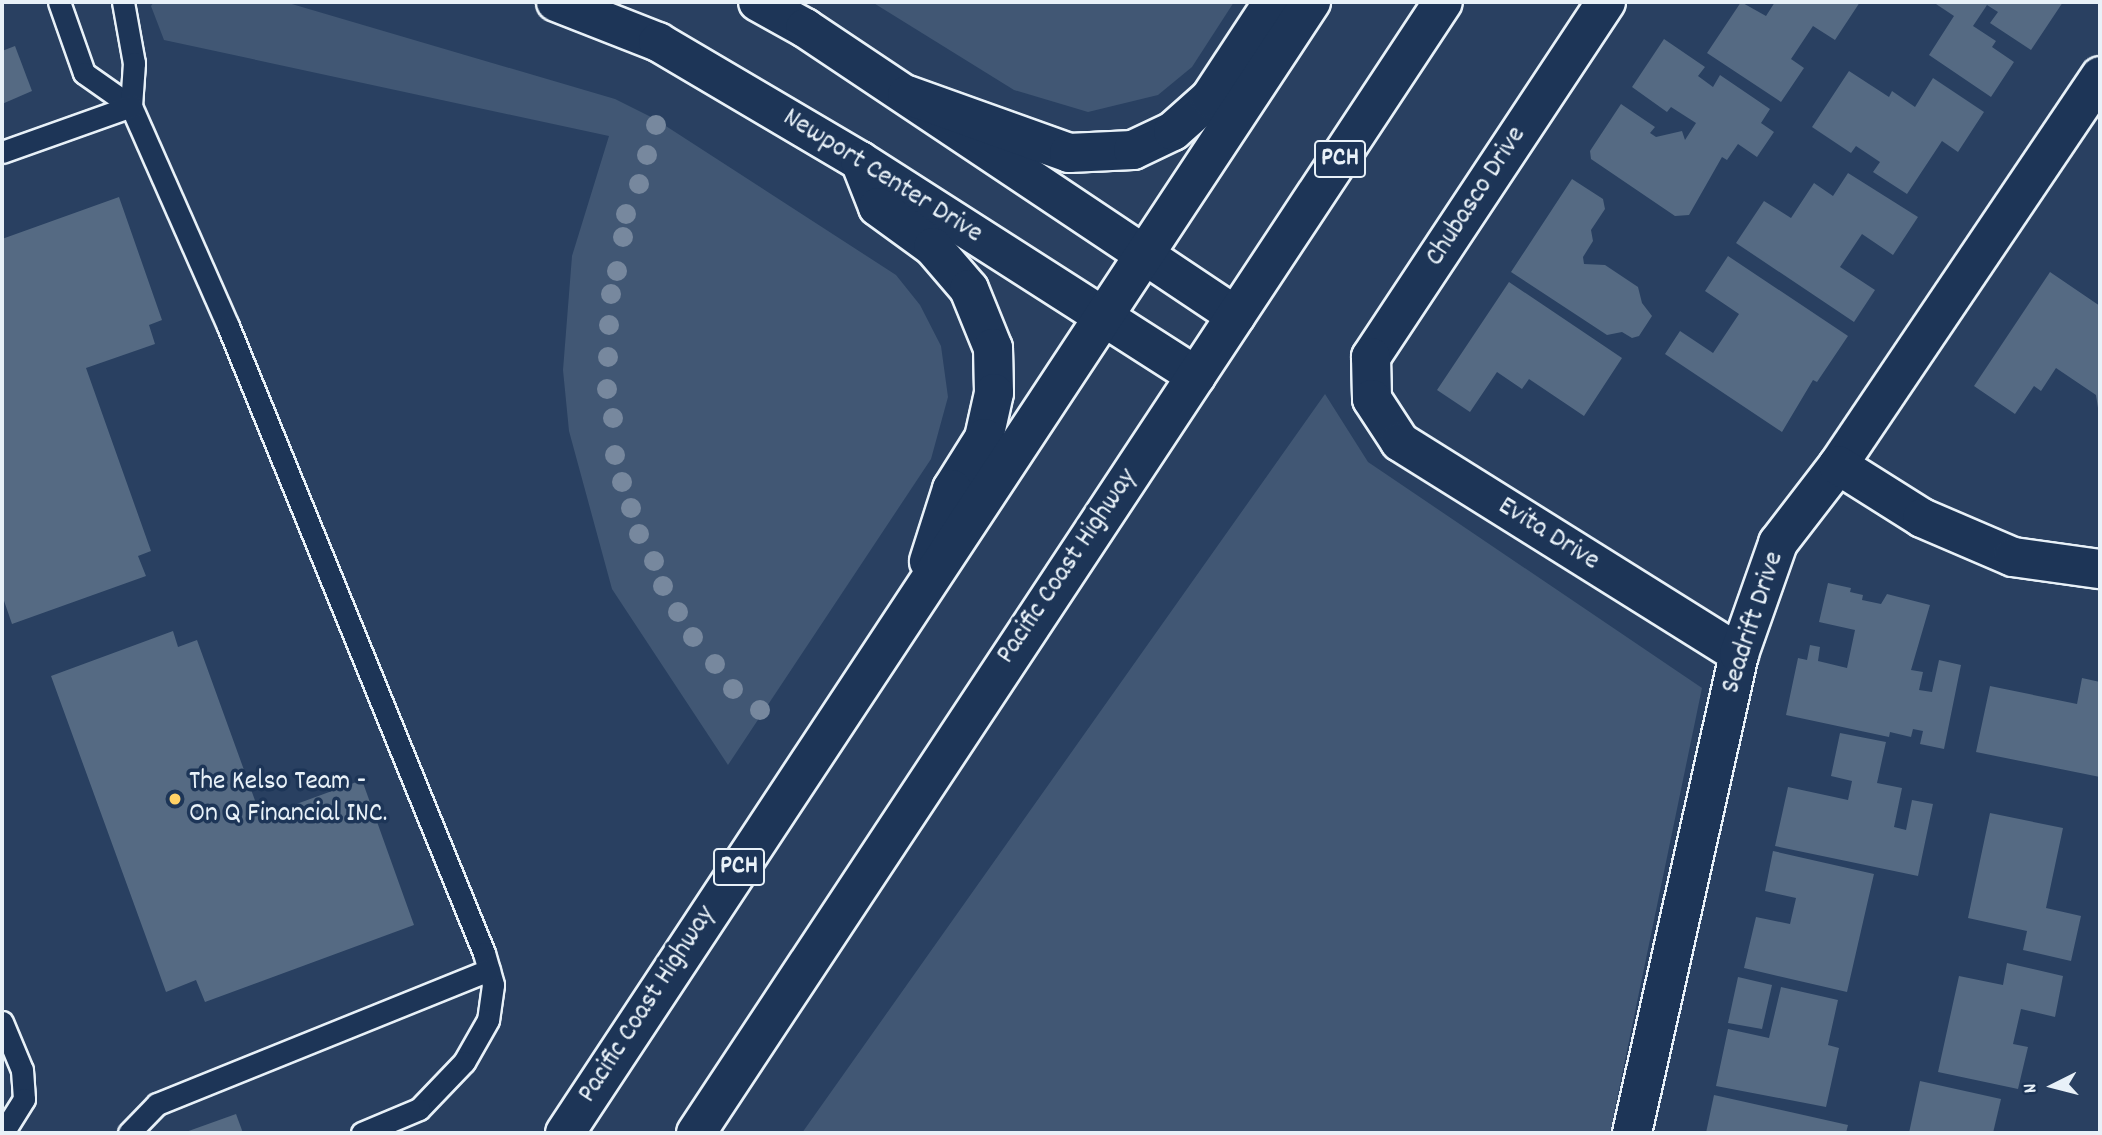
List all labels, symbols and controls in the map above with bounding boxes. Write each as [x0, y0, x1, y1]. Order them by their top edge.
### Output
street label: Newport Center Drive [776, 102, 988, 252]
street label: Chubasco Drive [1419, 121, 1535, 273]
road number: PCH [1314, 136, 1366, 182]
street label: Pacific Coast Highway [990, 463, 1146, 671]
street label: Evita Drive [1491, 491, 1605, 579]
street label: Seadrift Drive [1715, 548, 1793, 698]
place label: The Kelso Team - On Q Financial INC. [189, 766, 387, 832]
marker: The Kelso Team - On Q Financial INC. [167, 791, 183, 807]
road number: PCH [713, 845, 765, 890]
street label: Pacific Coast Highway [572, 900, 724, 1110]
north arrow [2018, 1051, 2088, 1121]
text: N [2018, 1082, 2046, 1094]

